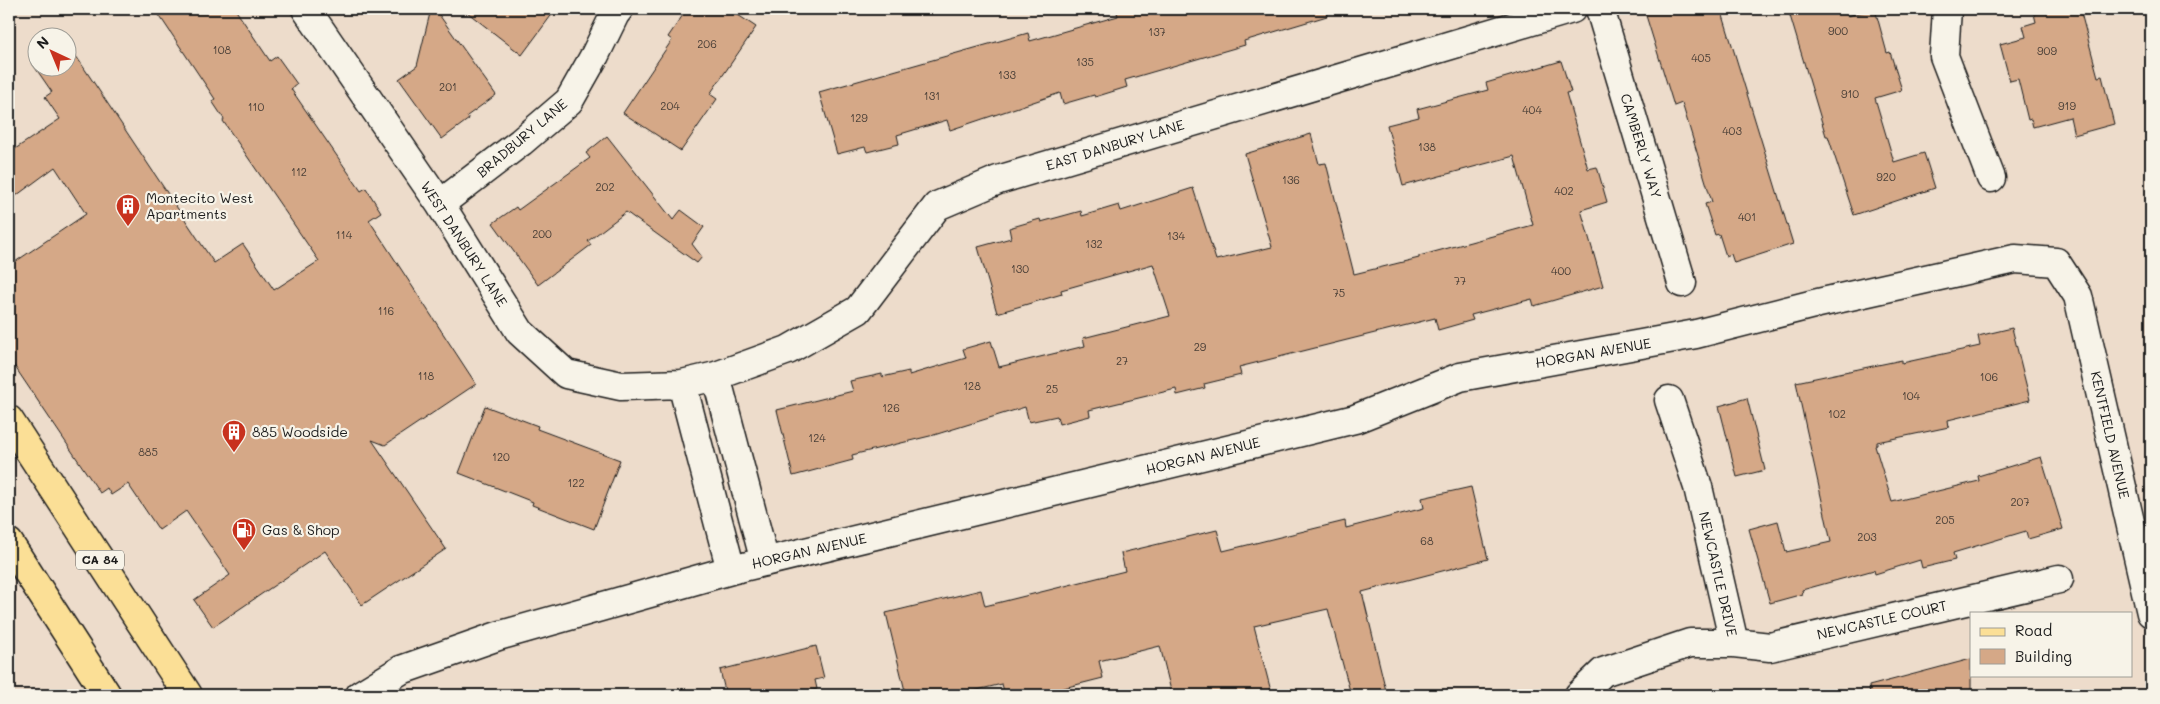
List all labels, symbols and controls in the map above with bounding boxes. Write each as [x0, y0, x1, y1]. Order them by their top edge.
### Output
house number: 900 [1828, 23, 1848, 38]
house number: 137 [1148, 24, 1166, 39]
north arrow [28, 28, 78, 78]
text: N [32, 32, 53, 53]
house number: 206 [697, 36, 717, 51]
house number: 108 [213, 42, 232, 57]
house number: 909 [2037, 43, 2057, 58]
house number: 405 [1691, 50, 1711, 65]
house number: 135 [1076, 54, 1094, 69]
house number: 133 [998, 67, 1016, 82]
house number: 201 [439, 79, 457, 94]
house number: 910 [1841, 86, 1859, 101]
house number: 131 [924, 88, 940, 103]
street label: CAMBERLY WAY [1617, 91, 1666, 201]
street label: BRADBURY LANE [472, 94, 571, 181]
house number: 204 [660, 98, 680, 113]
house number: 919 [2058, 98, 2076, 113]
house number: 110 [248, 99, 265, 114]
house number: 404 [1522, 102, 1542, 117]
house number: 129 [850, 110, 868, 125]
street label: EAST DANBURY LANE [1043, 114, 1186, 175]
house number: 403 [1722, 123, 1742, 138]
house number: 138 [1418, 139, 1436, 154]
house number: 112 [291, 164, 307, 179]
house number: 920 [1876, 169, 1896, 184]
house number: 136 [1282, 172, 1300, 187]
street label: WEST DANBURY LANE [417, 177, 512, 310]
house number: 202 [595, 179, 615, 194]
house number: 402 [1554, 183, 1574, 198]
place label: Montecito West Apartments [146, 188, 253, 223]
building icon: Montecito West Apartments [115, 193, 141, 227]
house number: 401 [1738, 209, 1756, 224]
house number: 200 [532, 226, 552, 241]
house number: 114 [336, 227, 353, 242]
house number: 134 [1167, 228, 1185, 243]
house number: 132 [1085, 236, 1103, 251]
house number: 130 [1011, 261, 1029, 276]
house number: 400 [1551, 263, 1571, 278]
house number: 77 [1454, 273, 1466, 288]
house number: 75 [1333, 285, 1345, 300]
house number: 116 [378, 303, 394, 318]
street label: HORGAN AVENUE [1534, 333, 1652, 372]
house number: 29 [1194, 339, 1207, 354]
house number: 27 [1116, 353, 1128, 368]
house number: 118 [418, 368, 435, 383]
house number: 106 [1980, 369, 1998, 384]
street label: KENTFIELD AVENUE [2087, 369, 2134, 501]
house number: 128 [963, 378, 981, 393]
house number: 25 [1046, 381, 1058, 396]
house number: 104 [1902, 388, 1921, 403]
house number: 126 [882, 400, 900, 415]
house number: 102 [1828, 406, 1846, 421]
building icon: 885 Woodside [221, 419, 247, 453]
place label: 885 Woodside [252, 422, 348, 441]
house number: 124 [808, 430, 826, 445]
street label: HORGAN AVENUE [1144, 432, 1262, 479]
house number: 885 [138, 444, 158, 459]
house number: 120 [492, 449, 510, 464]
house number: 122 [567, 475, 585, 490]
house number: 207 [2010, 494, 2030, 509]
street label: NEWCASTLE DRIVE [1695, 510, 1742, 638]
house number: 205 [1935, 512, 1955, 527]
fuel station icon: Gas & Shop [231, 517, 257, 551]
place label: Gas & Shop [262, 520, 340, 539]
street label: HORGAN AVENUE [750, 528, 868, 573]
house number: 203 [1857, 529, 1877, 544]
house number: 68 [1420, 533, 1434, 548]
road number: CA 84 [76, 550, 124, 570]
street label: NEWCASTLE COURT [1815, 595, 1949, 644]
legend [1970, 612, 2132, 676]
text: Road [2015, 620, 2052, 640]
text: Building [2015, 646, 2072, 666]

